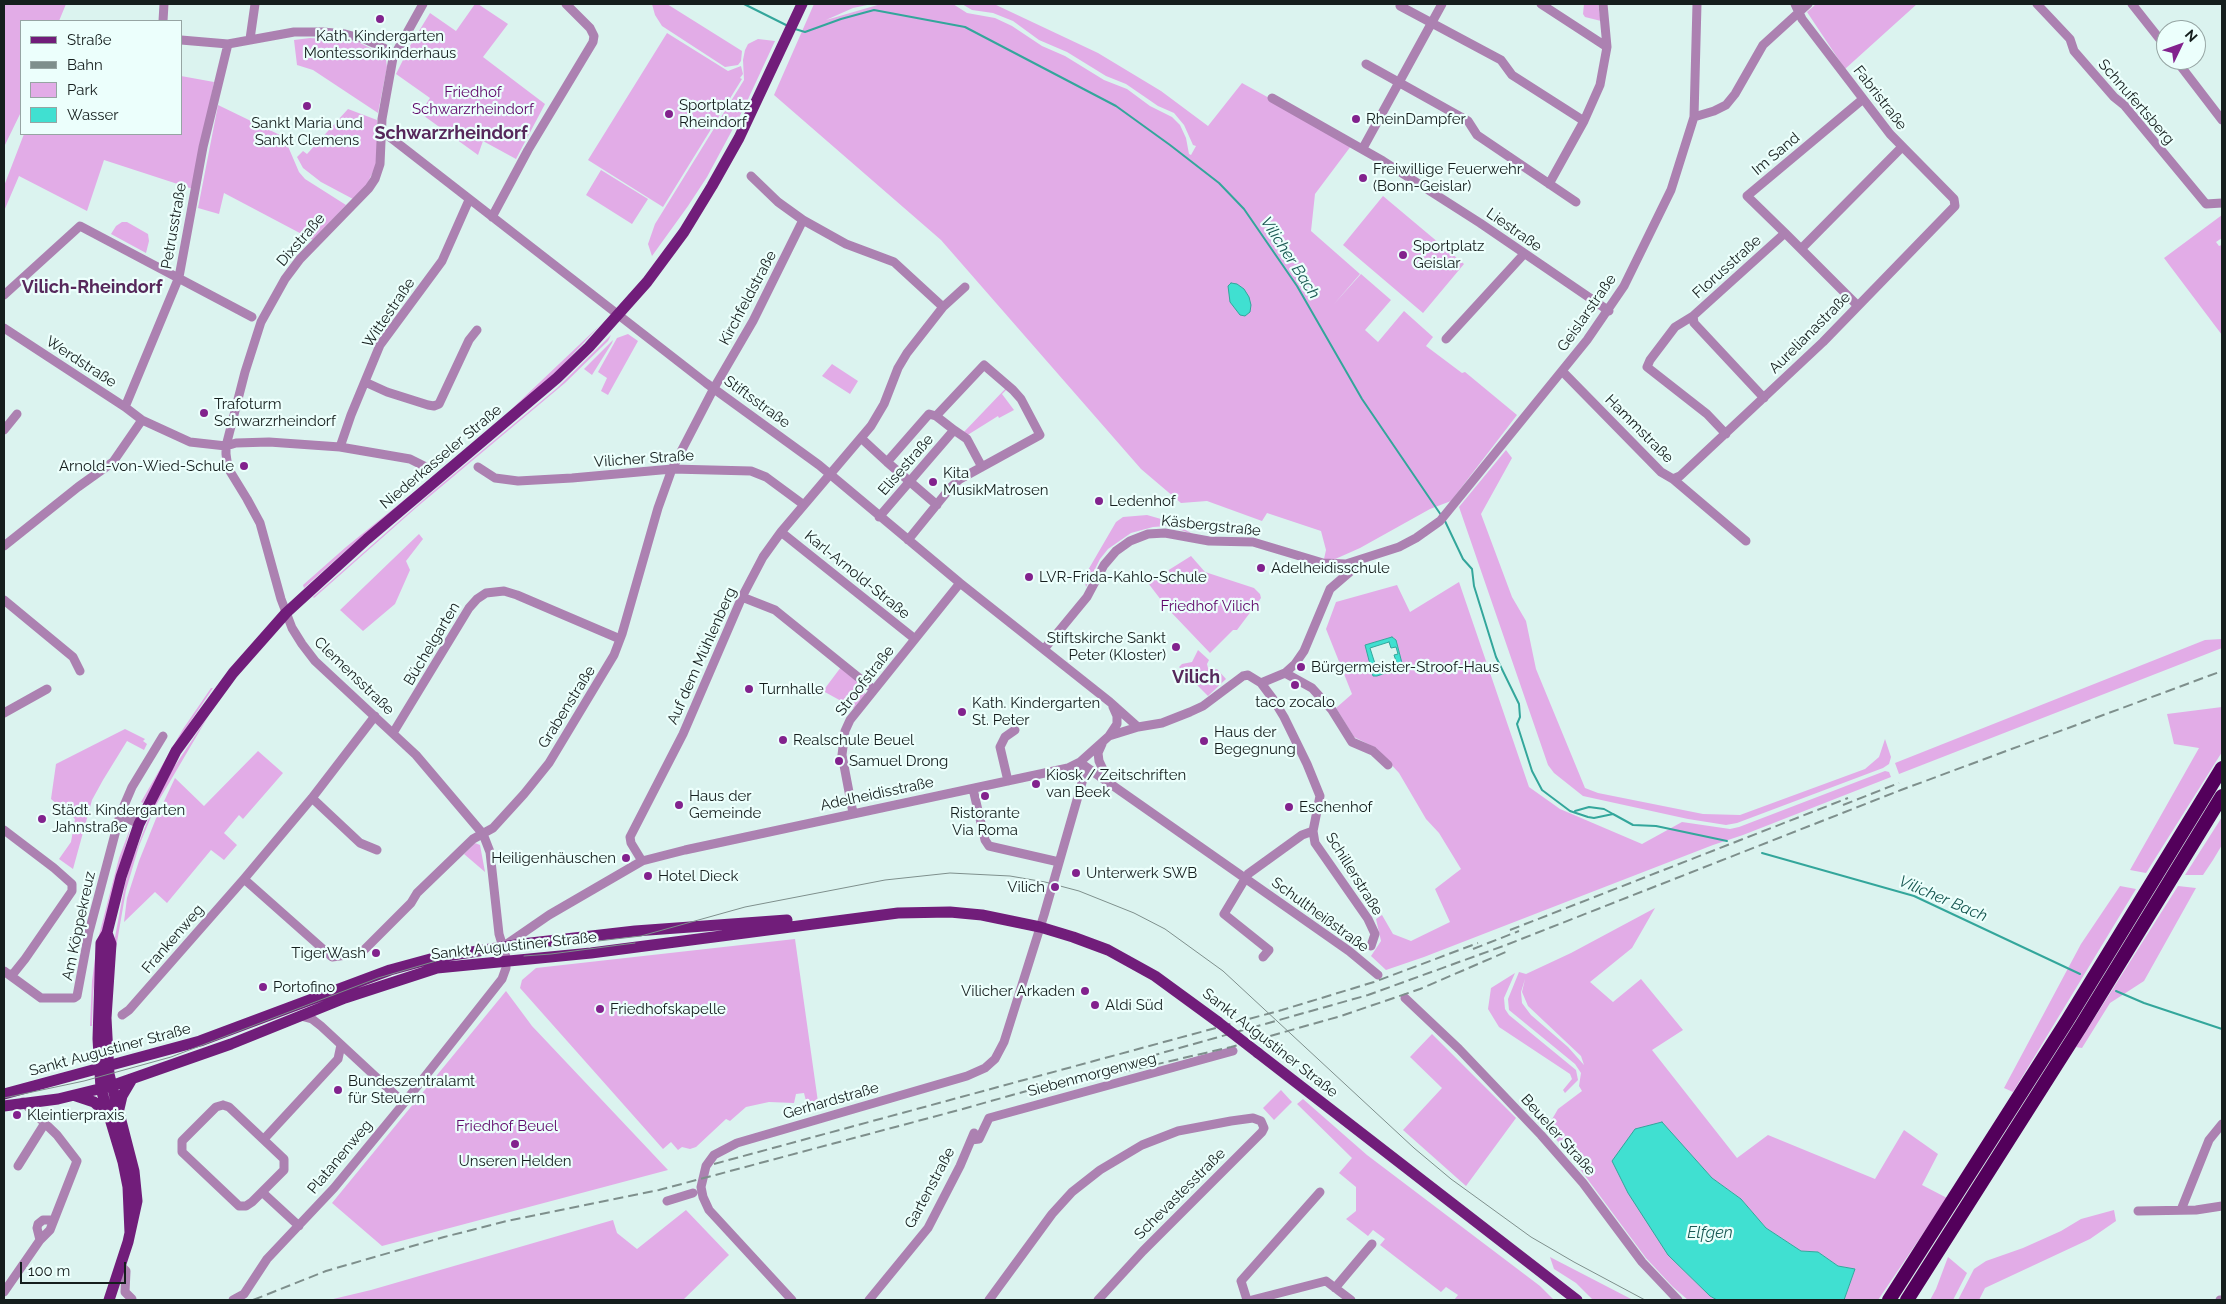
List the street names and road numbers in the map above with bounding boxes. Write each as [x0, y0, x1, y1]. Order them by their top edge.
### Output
street label: Schnufertsberg [2094, 56, 2178, 148]
street label: Fabristraße [1849, 62, 1911, 134]
street label: Im Sand [1749, 129, 1803, 179]
street label: Petrusstraße [158, 182, 190, 270]
street label: Liestraße [1483, 204, 1545, 256]
street label: Dixstraße [273, 210, 329, 270]
street label: Florusstraße [1689, 232, 1765, 302]
street label: Kirchfeldstraße [716, 248, 780, 348]
street label: Geislarstraße [1554, 271, 1620, 355]
street label: Wittestraße [359, 275, 419, 351]
street label: Aurelianastraße [1765, 288, 1855, 378]
street label: Werdstraße [42, 332, 120, 392]
street label: Stiftsstraße [720, 372, 794, 432]
street label: Hammstraße [1601, 391, 1677, 467]
street label: Niederkasseler Straße [377, 401, 505, 513]
street label: Elisestraße [875, 431, 937, 499]
street label: Vilicher Straße [593, 447, 695, 471]
street label: Käsbergstraße [1160, 512, 1262, 540]
street label: Karl-Arnold-Straße [801, 527, 913, 623]
street label: Auf dem Mühlenberg [664, 585, 740, 727]
street label: Büchelgarten [400, 599, 464, 689]
street label: Clemensstraße [310, 633, 398, 719]
street label: Stroofstraße [832, 642, 898, 720]
street label: Grabenstraße [535, 662, 599, 752]
street label: Adelheidisstraße [819, 773, 935, 815]
street label: Schillerstraße [1321, 829, 1387, 919]
street label: Am Köppekreuz [59, 870, 99, 982]
street label: Schultheißstraße [1268, 874, 1372, 956]
street label: Frankenweg [138, 901, 208, 977]
street label: Sankt Augustiner Straße [430, 928, 598, 964]
street label: Sankt Augustiner Straße [1199, 985, 1341, 1101]
street label: Sankt Augustiner Straße [27, 1020, 193, 1080]
street label: Siebenmorgenweg [1026, 1049, 1158, 1101]
street label: Gerhardstraße [781, 1079, 881, 1123]
street label: Beueler Straße [1517, 1091, 1599, 1179]
street label: Platanenweg [304, 1116, 376, 1198]
street label: Gartenstraße [901, 1144, 959, 1232]
street label: Schevastesstraße [1131, 1145, 1229, 1243]

